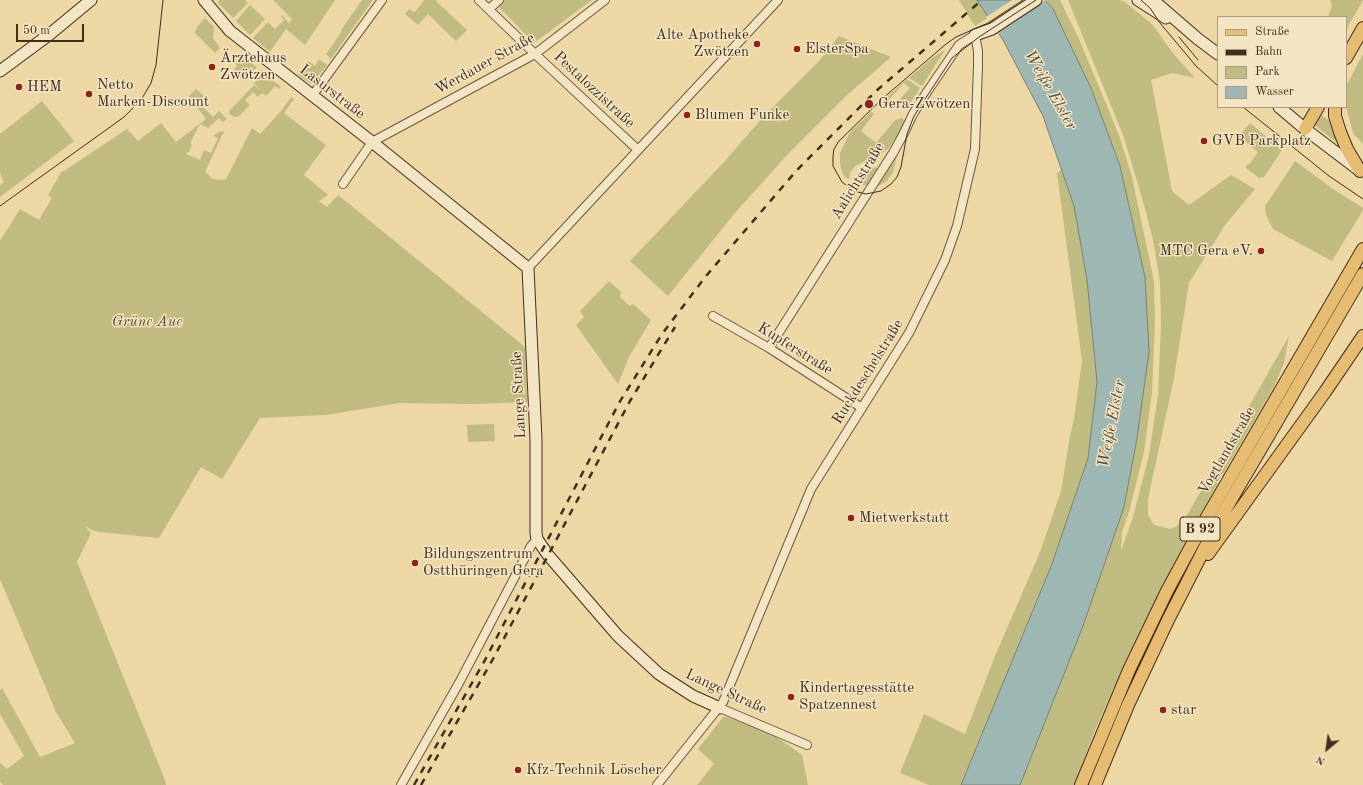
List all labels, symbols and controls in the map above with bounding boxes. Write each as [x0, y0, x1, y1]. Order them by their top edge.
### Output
scale bar [18, 16, 86, 42]
legend [1217, 16, 1347, 108]
text: 50 m [23, 25, 50, 37]
place label: Alte Apotheke Zwötzen [655, 26, 749, 61]
text: Straße [1255, 26, 1289, 38]
street label: Werdauer Straße [432, 29, 538, 99]
marker: Alte Apotheke Zwötzen [752, 39, 762, 49]
place label: ElsterSpa [805, 40, 869, 58]
marker: ElsterSpa [792, 44, 802, 54]
text: Bahn [1255, 46, 1282, 58]
water label: Weiße Elster [1019, 47, 1081, 133]
street label: Pestalozzistraße [550, 48, 638, 132]
place label: Ärztehaus Zwötzen [220, 49, 286, 84]
street label: Lasurstraße [296, 61, 368, 123]
marker: Ärztehaus Zwötzen [207, 62, 217, 72]
text: Park [1255, 66, 1280, 78]
place label: Netto Marken-Discount [97, 76, 209, 111]
place label: HEM [27, 78, 62, 96]
marker: HEM [14, 82, 24, 92]
text: Wasser [1255, 86, 1294, 98]
marker: Netto Marken-Discount [84, 89, 94, 99]
place label: Gera-Zwötzen [878, 95, 970, 113]
marker: Gera-Zwötzen [863, 98, 875, 110]
place label: Blumen Funke [695, 106, 789, 124]
marker: Blumen Funke [682, 110, 692, 120]
place label: GVB Parkplatz [1212, 132, 1311, 150]
marker: GVB Parkplatz [1199, 136, 1209, 146]
street label: Aalichtstraße [827, 139, 889, 223]
place label: MTC Gera eV. [1160, 242, 1253, 260]
marker: MTC Gera eV. [1256, 246, 1266, 256]
park label: Grüne Aue [112, 313, 182, 331]
street label: Ruckdeschelstraße [829, 316, 907, 428]
street label: Kupferstraße [754, 319, 836, 379]
street label: Lange Straße [508, 351, 530, 439]
water label: Weiße Elster [1094, 378, 1130, 470]
street label: Vogtlandstraße [1195, 404, 1259, 498]
place label: Mietwerkstatt [859, 509, 949, 527]
marker: Mietwerkstatt [846, 513, 856, 523]
road number: B 92 [1180, 517, 1220, 541]
place label: Bildungszentrum Ostthüringen Gera [423, 545, 544, 580]
marker: Bildungszentrum Ostthüringen Gera [410, 558, 420, 568]
street label: Lange Straße [682, 665, 770, 719]
place label: Kindertagesstätte Spatzennest [799, 679, 914, 714]
marker: Kindertagesstätte Spatzennest [786, 692, 796, 702]
place label: star [1171, 701, 1196, 719]
marker: star [1158, 705, 1168, 715]
north arrow [1307, 729, 1347, 769]
text: N [1315, 753, 1327, 767]
place label: Kfz-Technik Löscher [526, 761, 662, 779]
marker: Kfz-Technik Löscher [513, 765, 523, 775]

